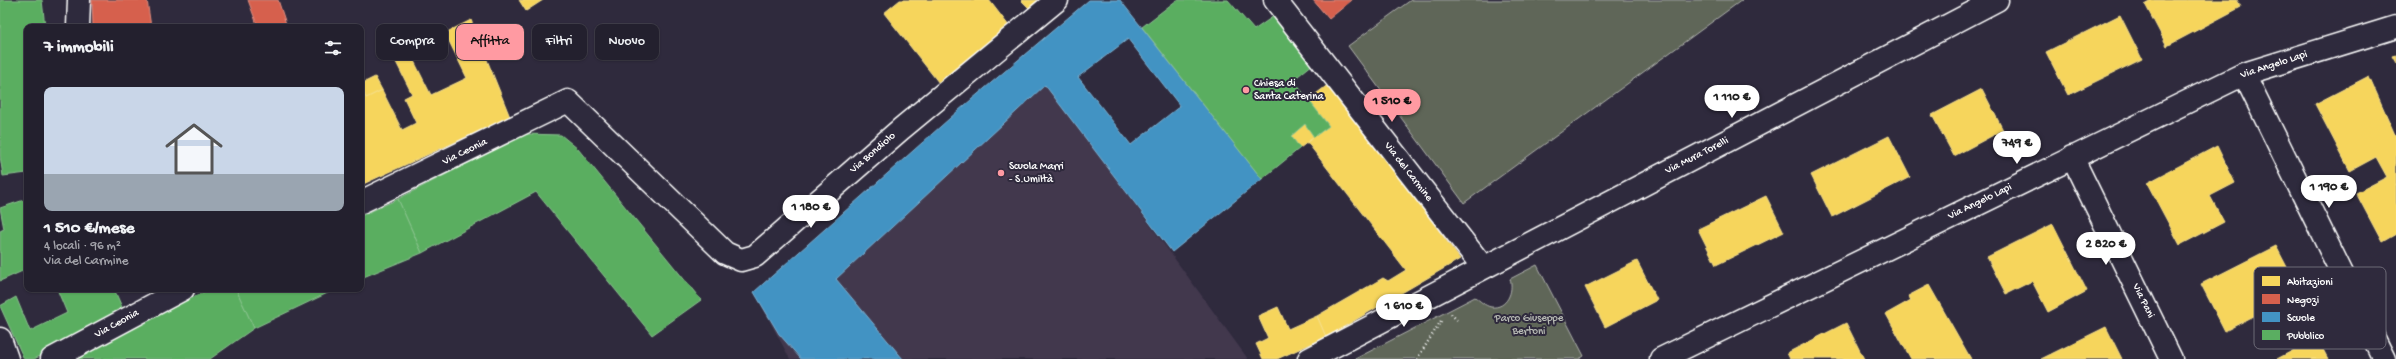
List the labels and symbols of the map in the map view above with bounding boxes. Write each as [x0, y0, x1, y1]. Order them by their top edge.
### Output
street label: Via Angelo Lapi [2238, 49, 2309, 82]
place label: Chiesa di Santa Caterina [1254, 78, 1324, 103]
marker: Chiesa di Santa Caterina [1241, 85, 1251, 95]
pin: 1 110 € [1695, 85, 1769, 119]
pin: 1 510 € [1355, 89, 1429, 123]
street label: Via Bondiolo [847, 130, 898, 177]
pin: 749 € [1989, 131, 2045, 165]
street label: Via Mura Torelli [1662, 135, 1731, 178]
street label: Via Ceonia [440, 136, 490, 168]
street label: Via del Carmine [1381, 139, 1435, 204]
place label: Scuola Marri - S.Umiltà [1009, 161, 1064, 186]
marker: Scuola Marri - S.Umiltà [996, 168, 1006, 178]
pin: 1 190 € [2292, 175, 2366, 209]
street label: Via Angelo Lapi [1945, 181, 2014, 223]
pin: 1 180 € [774, 195, 848, 229]
pin: 2 820 € [2069, 232, 2143, 266]
legend [2254, 267, 2386, 349]
text: Abitazioni [2287, 277, 2333, 289]
street label: Via Pani [2129, 281, 2157, 320]
pin: 1 610 € [1367, 294, 1441, 328]
text: Negozi [2287, 295, 2319, 307]
street label: Via Ceonia [92, 307, 142, 341]
park label: Parco Giuseppe Bertoni [1494, 313, 1564, 338]
text: Scuole [2287, 313, 2315, 325]
text: Pubblico [2286, 331, 2324, 343]

